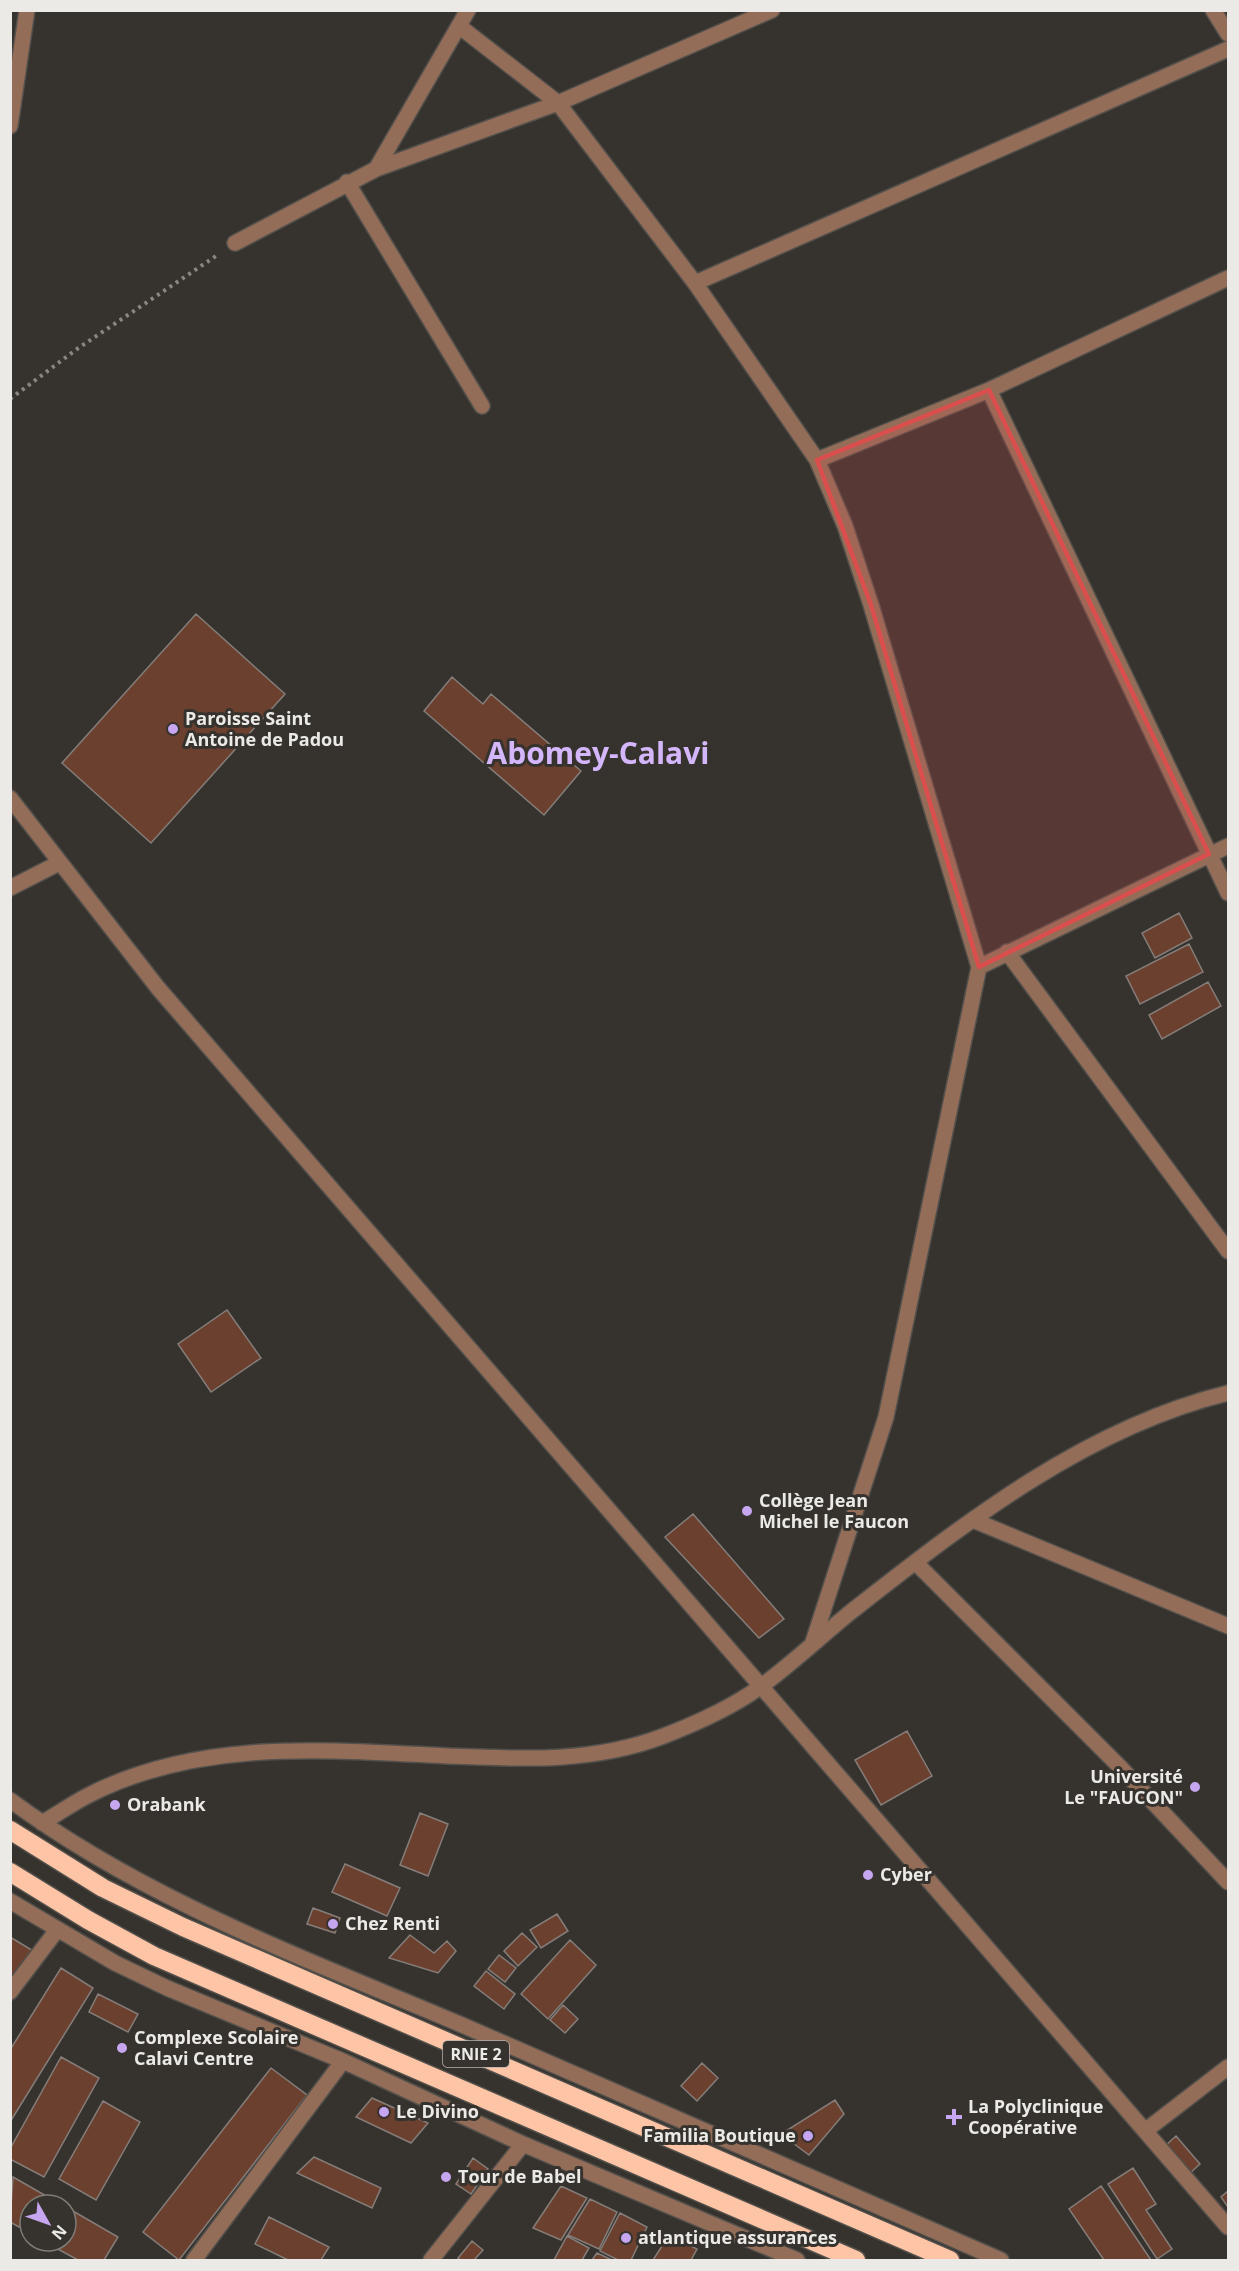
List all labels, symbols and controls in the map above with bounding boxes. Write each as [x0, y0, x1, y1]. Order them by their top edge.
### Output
place label: Paroisse Saint Antoine de Padou [185, 706, 344, 751]
marker: Paroisse Saint Antoine de Padou [166, 722, 180, 736]
district label: Abomey-Calavi [487, 732, 709, 773]
place label: Collège Jean Michel le Faucon [759, 1488, 909, 1533]
marker: Collège Jean Michel le Faucon [740, 1504, 754, 1518]
place label: Université Le "FAUCON" [1064, 1764, 1183, 1809]
marker: Université Le "FAUCON" [1188, 1780, 1202, 1794]
place label: Orabank [127, 1792, 206, 1816]
marker: Orabank [108, 1798, 122, 1812]
place label: Cyber [880, 1862, 932, 1886]
marker: Cyber [861, 1868, 875, 1882]
place label: Chez Renti [345, 1911, 440, 1935]
marker: Chez Renti [326, 1917, 340, 1931]
place label: Complexe Scolaire Calavi Centre [134, 2025, 299, 2070]
marker: Complexe Scolaire Calavi Centre [115, 2041, 129, 2055]
road number: RNIE 2 [443, 2041, 509, 2067]
place label: La Polyclinique Coopérative [968, 2094, 1103, 2139]
place label: Le Divino [396, 2099, 479, 2123]
marker: Le Divino [377, 2105, 391, 2119]
marker: La Polyclinique Coopérative [945, 2108, 963, 2126]
place label: Familia Boutique [643, 2123, 796, 2147]
marker: Familia Boutique [801, 2129, 815, 2143]
place label: Tour de Babel [458, 2164, 581, 2188]
marker: Tour de Babel [439, 2170, 453, 2184]
north arrow [18, 2193, 78, 2253]
text: N [47, 2221, 72, 2245]
place label: atlantique assurances [638, 2225, 837, 2249]
marker: atlantique assurances [619, 2231, 633, 2245]

